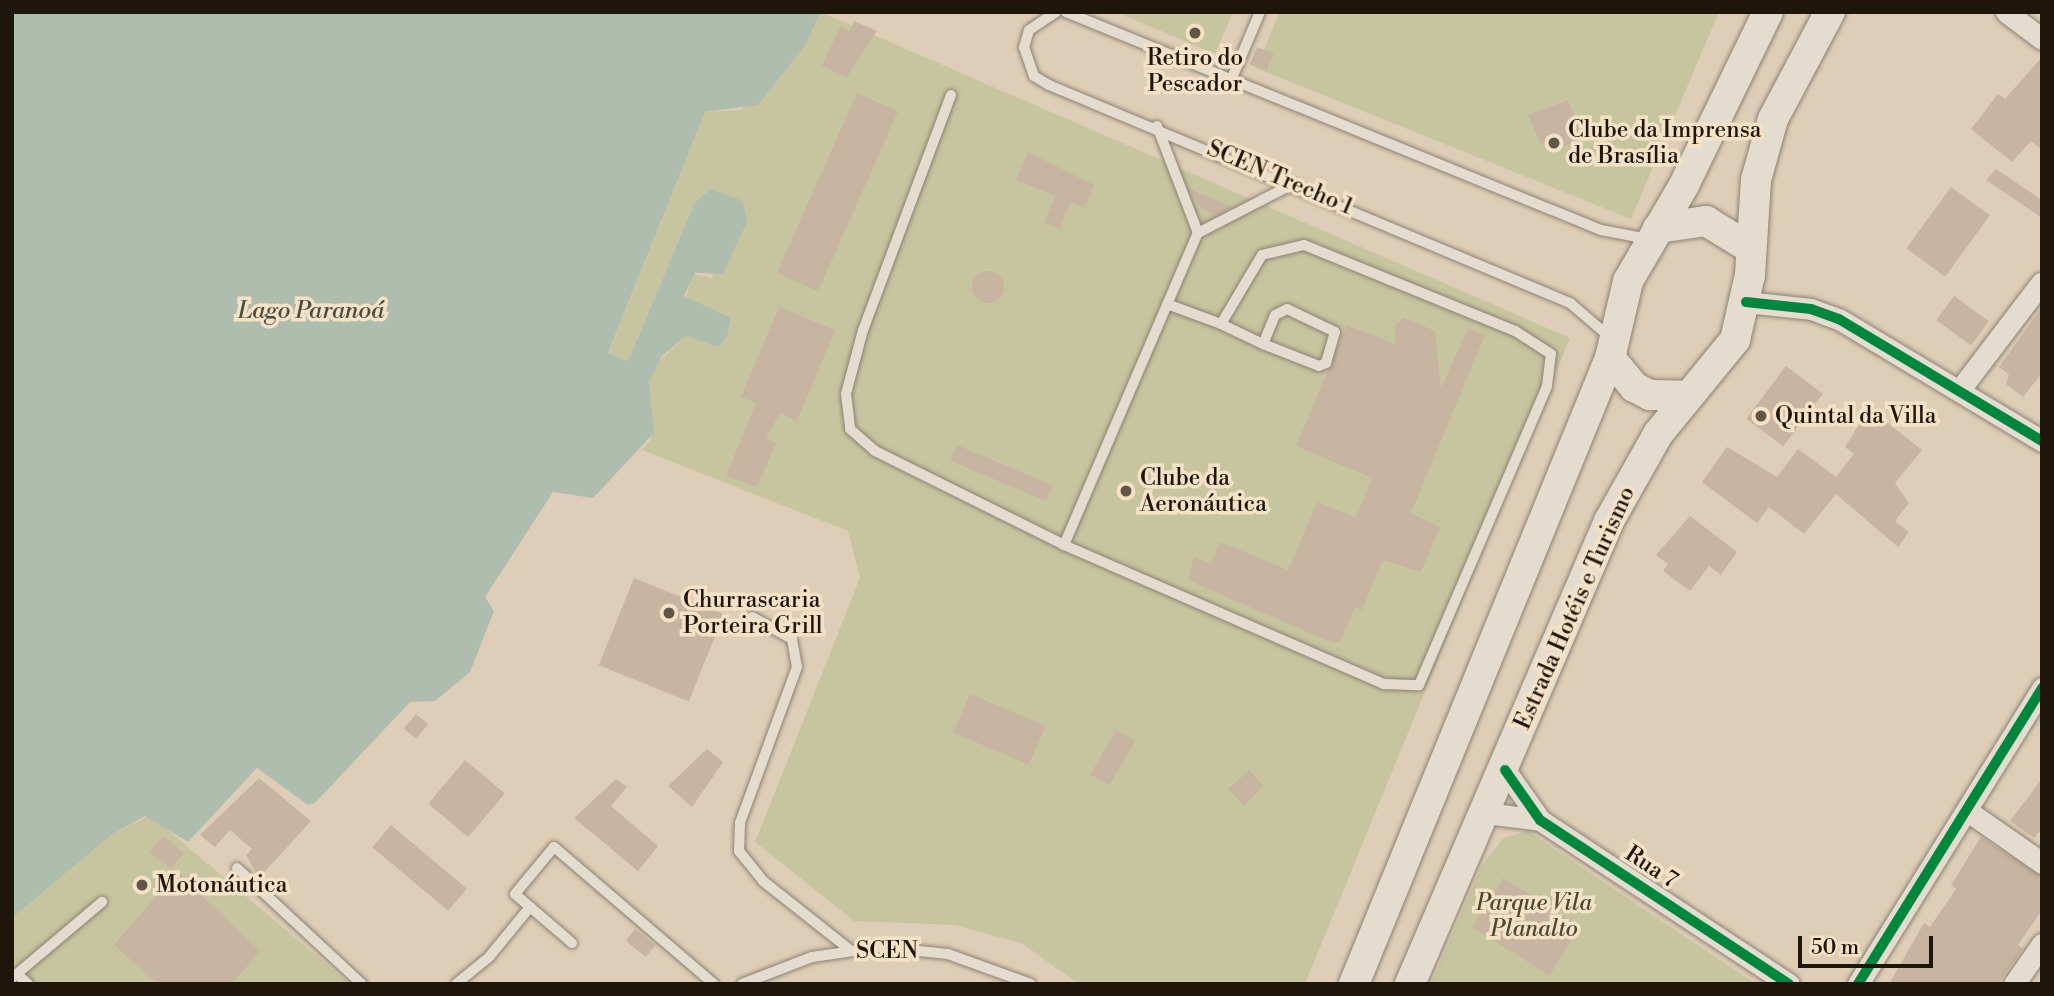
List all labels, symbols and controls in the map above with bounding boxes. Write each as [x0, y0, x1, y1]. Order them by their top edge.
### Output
marker: Retiro do Pescador [1187, 25, 1203, 41]
place label: Retiro do Pescador [1147, 44, 1243, 98]
place label: Clube da Imprensa de Brasília [1568, 116, 1761, 170]
street label: SCEN Trecho 1 [1203, 135, 1357, 221]
marker: Clube da Imprensa de Brasília [1546, 135, 1562, 151]
water label: Lago Paranoá [238, 298, 384, 326]
place label: Quintal da Villa [1775, 402, 1937, 430]
marker: Quintal da Villa [1753, 408, 1769, 424]
place label: Clube da Aeronáutica [1140, 464, 1267, 518]
street label: Estrada Hotéis e Turismo [1509, 482, 1641, 734]
marker: Clube da Aeronáutica [1118, 483, 1134, 499]
place label: Churrascaria Porteira Grill [683, 586, 823, 640]
marker: Churrascaria Porteira Grill [661, 605, 677, 621]
street label: Rua 7 [1620, 840, 1682, 894]
place label: Motonáutica [156, 871, 287, 899]
marker: Motonáutica [134, 877, 150, 893]
park label: Parque Vila Planalto [1476, 889, 1592, 943]
scale bar [1802, 922, 1937, 966]
text: 50 m [1811, 935, 1859, 961]
street label: SCEN [856, 937, 918, 965]

